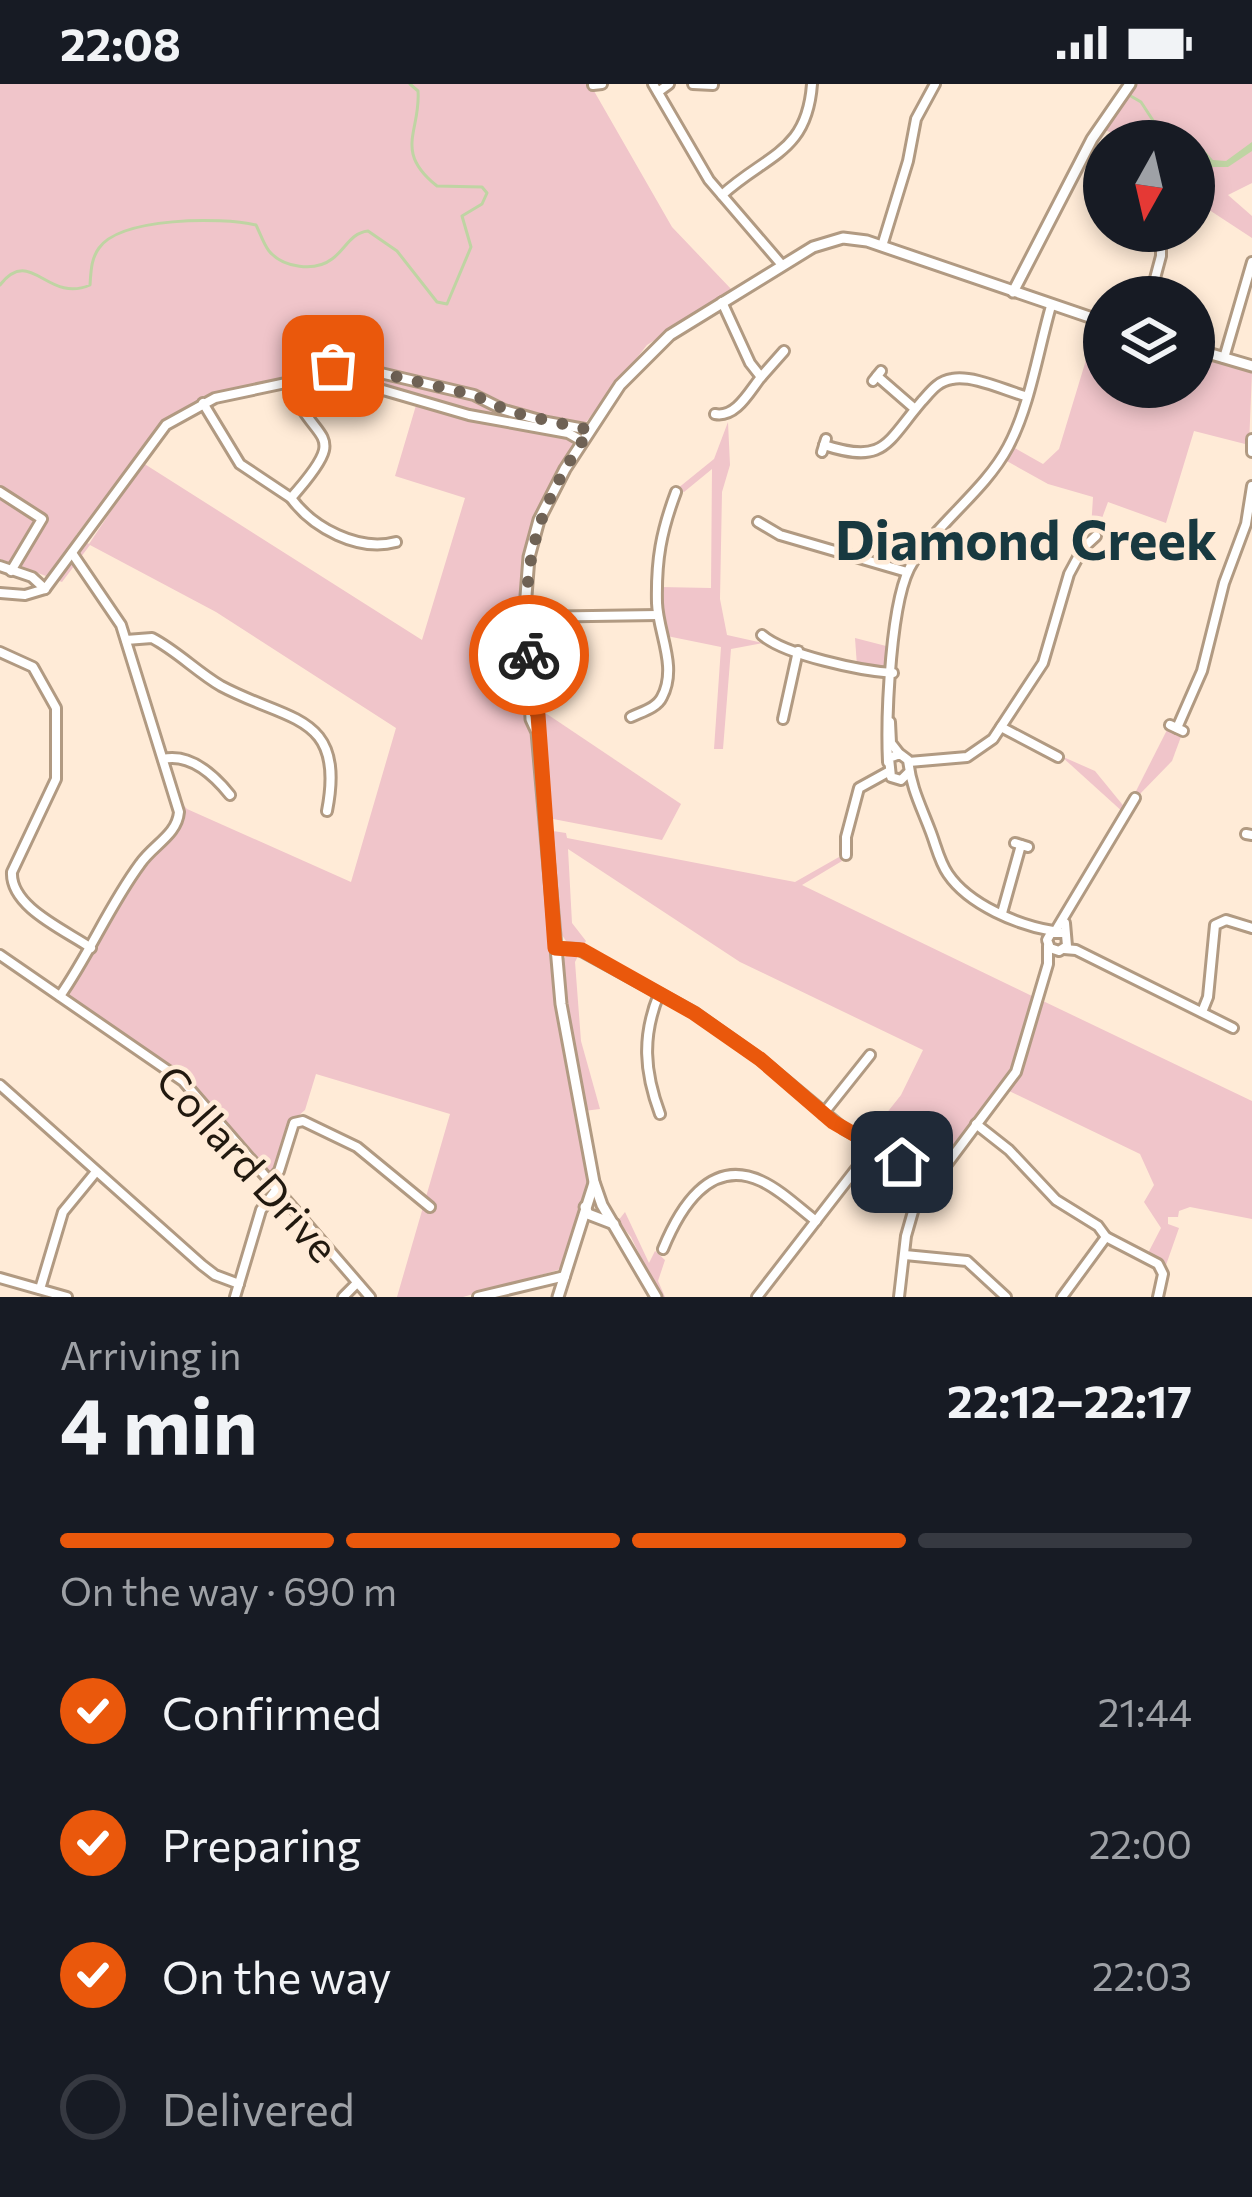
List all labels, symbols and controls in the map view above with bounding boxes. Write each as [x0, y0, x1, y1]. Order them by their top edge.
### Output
text: 22:08 [60, 15, 181, 70]
north arrow [1083, 120, 1215, 252]
map controls [1083, 120, 1215, 408]
button: layers [1083, 276, 1215, 408]
pin [282, 315, 384, 417]
icon: bag [300, 333, 366, 399]
district label: Diamond Creek [835, 505, 1217, 571]
courier [469, 595, 589, 715]
icon: bike [496, 622, 562, 688]
street label: Collard Drive [147, 1053, 350, 1272]
pin [851, 1111, 953, 1213]
icon: home [869, 1129, 935, 1195]
text: Arriving in [60, 1330, 241, 1378]
text: 22:12–22:17 [947, 1372, 1192, 1427]
text: 4 min [60, 1375, 258, 1470]
text: On the way · 690 m [60, 1566, 397, 1614]
icon: check [60, 1678, 126, 1744]
text: Confirmed [162, 1684, 382, 1739]
text: 21:44 [1098, 1687, 1192, 1735]
icon: check [60, 1810, 126, 1876]
text: Preparing [162, 1816, 361, 1871]
text: 22:00 [1089, 1819, 1192, 1867]
icon: check [60, 1942, 126, 2008]
text: On the way [162, 1948, 392, 2003]
text: 22:03 [1092, 1951, 1192, 1999]
text: Delivered [162, 2080, 355, 2135]

